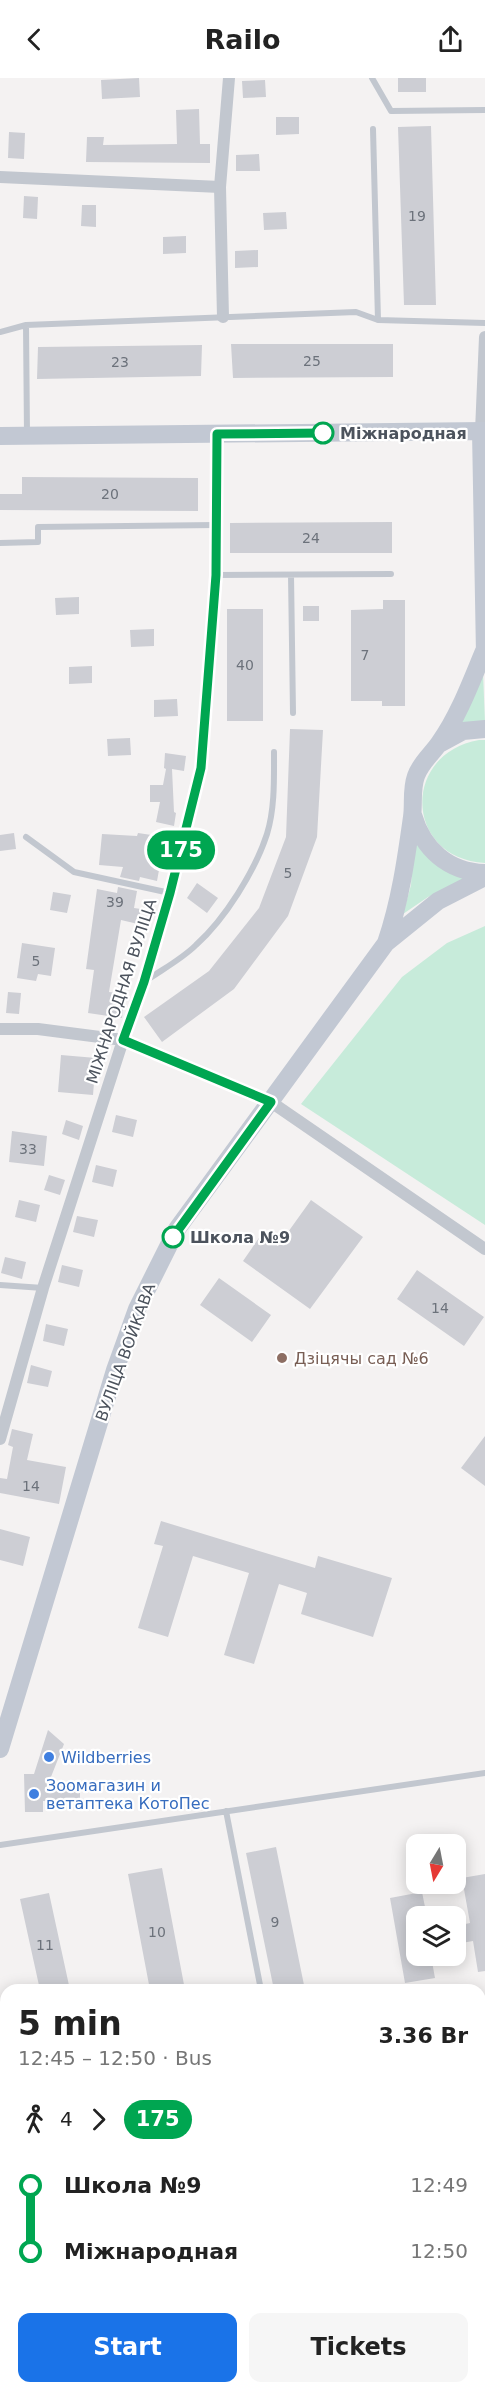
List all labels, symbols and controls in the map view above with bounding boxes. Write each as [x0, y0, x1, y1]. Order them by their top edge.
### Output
icon: back [18, 23, 51, 56]
icon: share [434, 23, 467, 56]
text: Railo [204, 24, 281, 55]
house number: 19 [408, 208, 426, 224]
house number: 25 [303, 353, 321, 369]
house number: 23 [111, 354, 129, 370]
marker: Міжнародная [312, 422, 334, 444]
place label: Міжнародная [340, 424, 467, 443]
house number: 20 [101, 486, 119, 502]
house number: 24 [302, 530, 320, 546]
house number: 7 [361, 647, 369, 663]
house number: 40 [236, 657, 254, 673]
line badge: 175 [146, 830, 216, 870]
text: 175 [159, 838, 203, 862]
house number: 5 [284, 865, 292, 881]
house number: 39 [106, 894, 124, 910]
street label: МІЖНАРОДНАЯ ВУЛІЦА [83, 896, 160, 1086]
house number: 5 [32, 953, 40, 969]
house number: 33 [19, 1141, 37, 1157]
marker: Школа №9 [162, 1226, 184, 1248]
place label: Школа №9 [190, 1228, 290, 1247]
street label: ВУЛІЦА ВОЙКАВА [92, 1280, 159, 1424]
house number: 14 [431, 1300, 449, 1316]
place label: Дзіцячы сад №6 [294, 1349, 429, 1368]
marker: Дзіцячы сад №6 [275, 1351, 289, 1365]
house number: 14 [22, 1478, 40, 1494]
place label: Wildberries [61, 1748, 151, 1767]
marker: Wildberries [42, 1750, 56, 1764]
place label: Зоомагазин и ветаптека КотоПес [46, 1776, 210, 1813]
marker: Зоомагазин и ветаптека КотоПес [27, 1787, 41, 1801]
north arrow [406, 1834, 466, 1894]
map controls [406, 1834, 466, 1966]
button: layers [406, 1906, 466, 1966]
house number: 9 [271, 1914, 279, 1930]
house number: 10 [148, 1924, 166, 1940]
house number: 11 [36, 1937, 54, 1953]
text: 5 min [18, 2004, 122, 2043]
text: 3.36 Br [378, 2023, 468, 2048]
text: 12:45 – 12:50 · Bus [18, 2046, 212, 2070]
icon: walk [18, 2103, 51, 2136]
icon: forward [82, 2103, 115, 2136]
text: 4 [60, 2107, 73, 2131]
text: 175 [136, 2107, 180, 2131]
text: Школа №9 [64, 2173, 202, 2198]
text: 12:49 [410, 2173, 468, 2197]
text: Міжнародная [64, 2239, 238, 2264]
text: 12:50 [410, 2239, 468, 2263]
button: Start [18, 2313, 237, 2382]
button: Tickets [249, 2313, 468, 2382]

